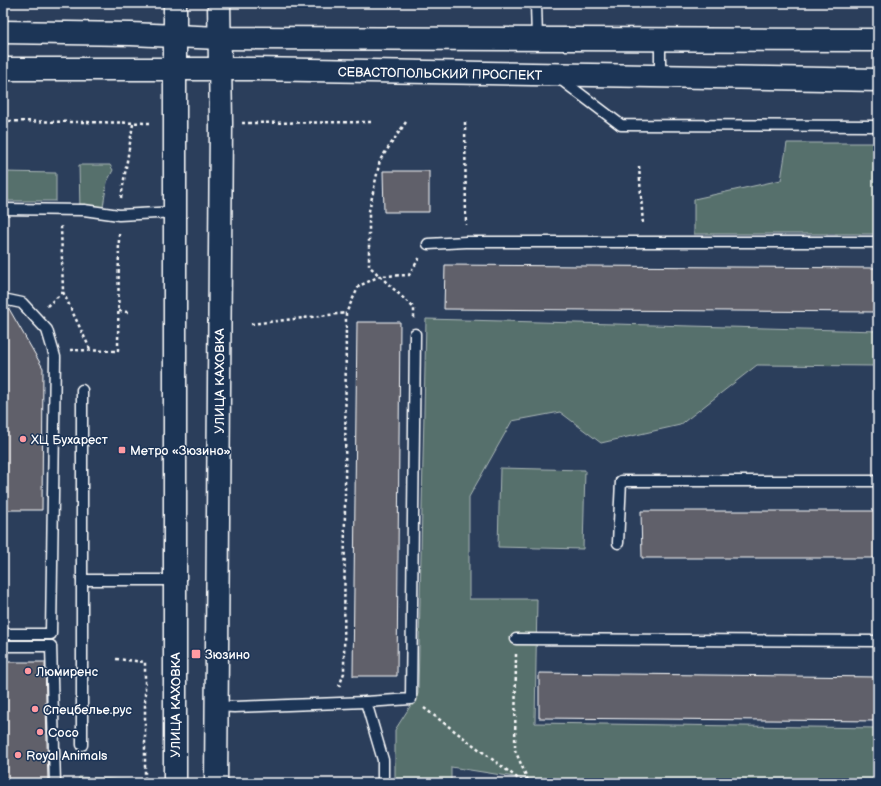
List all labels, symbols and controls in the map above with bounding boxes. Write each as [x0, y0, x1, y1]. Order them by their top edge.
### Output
street label: СЕВАСТОПОЛЬСКИЙ ПРОСПЕКТ [338, 64, 543, 84]
street label: УЛИЦА КАХОВКА [212, 328, 228, 434]
place label: ХЦ Бухарест [31, 432, 108, 448]
marker: ХЦ Бухарест [18, 434, 28, 444]
place label: Метро «Зюзино» [130, 443, 231, 459]
marker: Метро «Зюзино» [117, 445, 127, 455]
place label: Зюзино [205, 647, 250, 663]
marker: Зюзино [190, 648, 202, 660]
street label: УЛИЦА КАХОВКА [168, 652, 184, 758]
place label: Люмиренс [35, 664, 99, 680]
marker: Люмиренс [23, 666, 33, 676]
place label: Спецбелье.рус [43, 702, 133, 718]
marker: Спецбелье.рус [30, 704, 40, 714]
place label: Coco [48, 725, 79, 741]
marker: Coco [35, 727, 45, 737]
place label: Royal Animals [26, 748, 108, 764]
marker: Royal Animals [13, 750, 23, 760]

